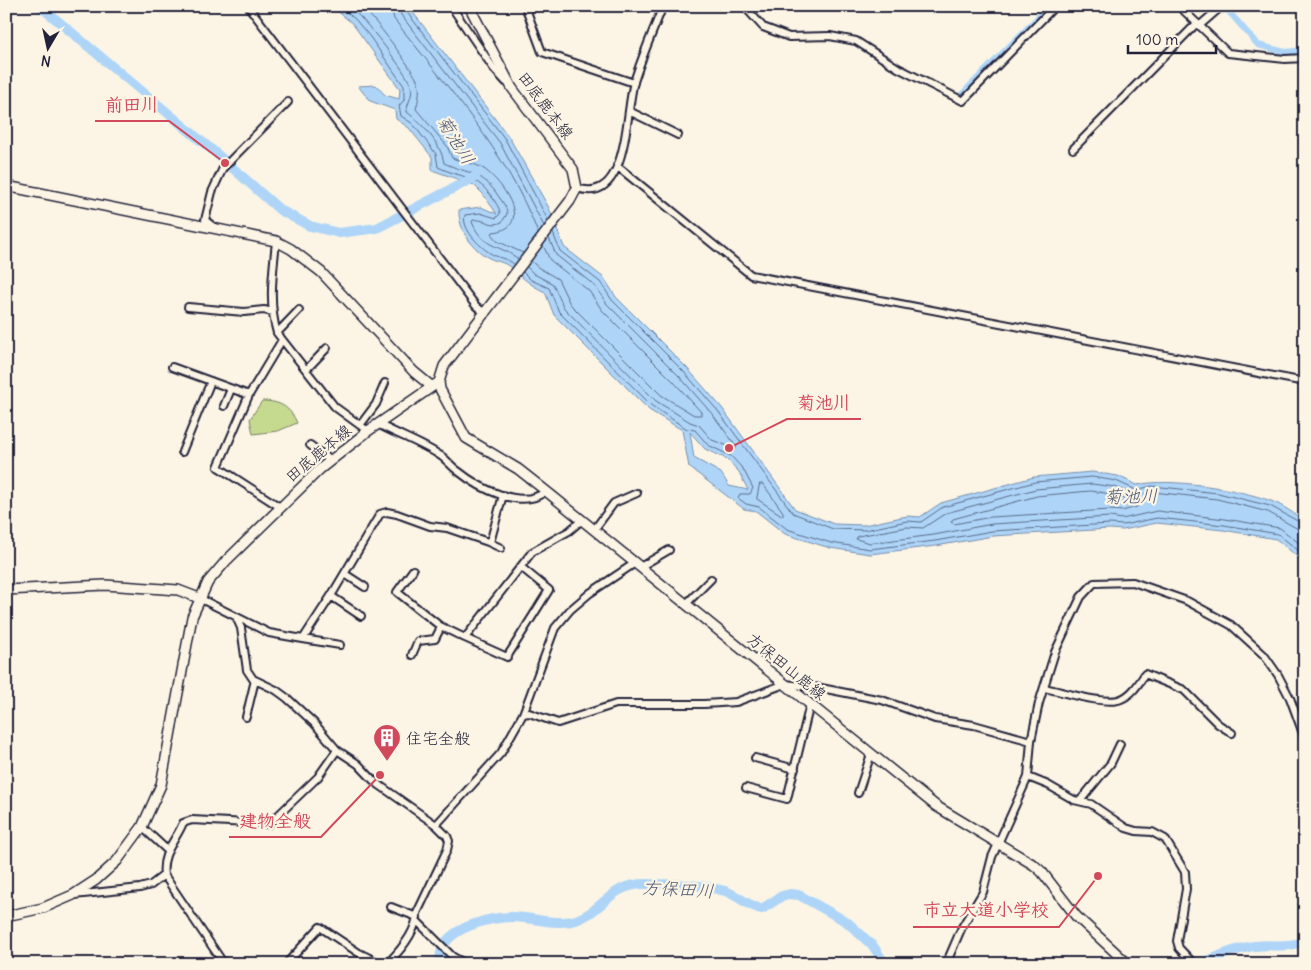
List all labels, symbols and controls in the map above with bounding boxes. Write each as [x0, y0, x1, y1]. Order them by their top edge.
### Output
north arrow [22, 22, 72, 72]
scale bar [1128, 22, 1216, 54]
text: 100 m [1136, 30, 1178, 49]
text: N [40, 51, 52, 70]
street label: 田底鹿本線 [514, 67, 578, 143]
callout: 前田川 [95, 88, 169, 121]
text: 前田川 [105, 93, 159, 116]
water label: 菊池川 [432, 111, 480, 169]
callout: 菊池川 [787, 386, 861, 419]
text: 菊池川 [797, 391, 851, 414]
street label: 田底鹿本線 [281, 420, 355, 486]
water label: 菊池川 [1104, 484, 1158, 508]
street label: 方保田山鹿線 [743, 628, 831, 704]
building icon: 住宅全般 [372, 723, 402, 762]
place label: 住宅全般 [406, 728, 470, 748]
callout: 建物全般 [229, 804, 321, 837]
text: 建物全般 [239, 809, 311, 832]
water label: 方保田川 [641, 876, 715, 902]
callout: 市立大道小学校 [913, 894, 1059, 927]
text: 市立大道小学校 [923, 898, 1049, 921]

